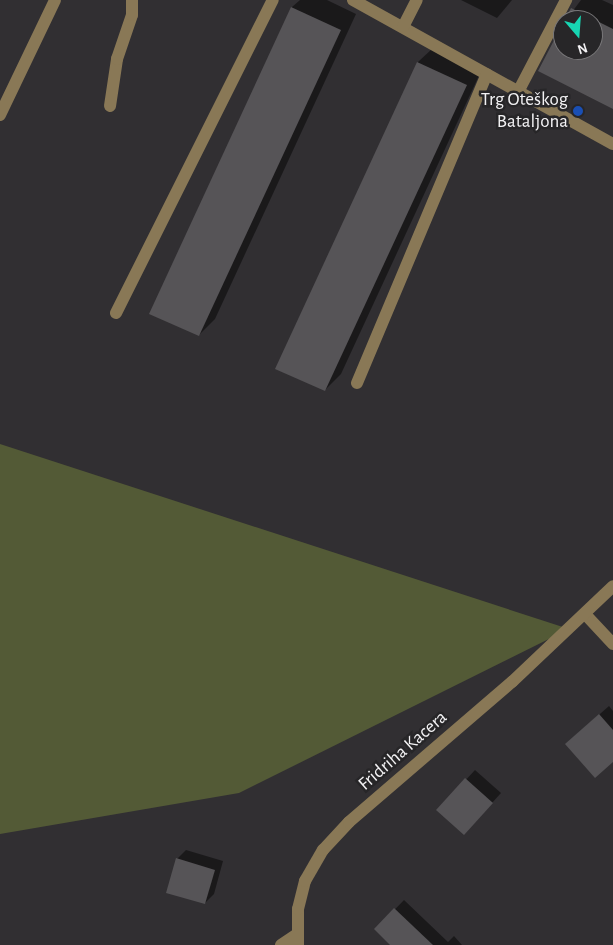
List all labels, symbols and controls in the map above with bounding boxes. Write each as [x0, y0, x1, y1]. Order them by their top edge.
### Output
north arrow [553, 10, 603, 60]
text: N [576, 40, 589, 56]
place label: Trg Oteškog Bataljona [481, 89, 568, 133]
marker: Trg Oteškog Bataljona [572, 105, 584, 117]
street label: Fridriha Kacera [354, 706, 452, 796]

